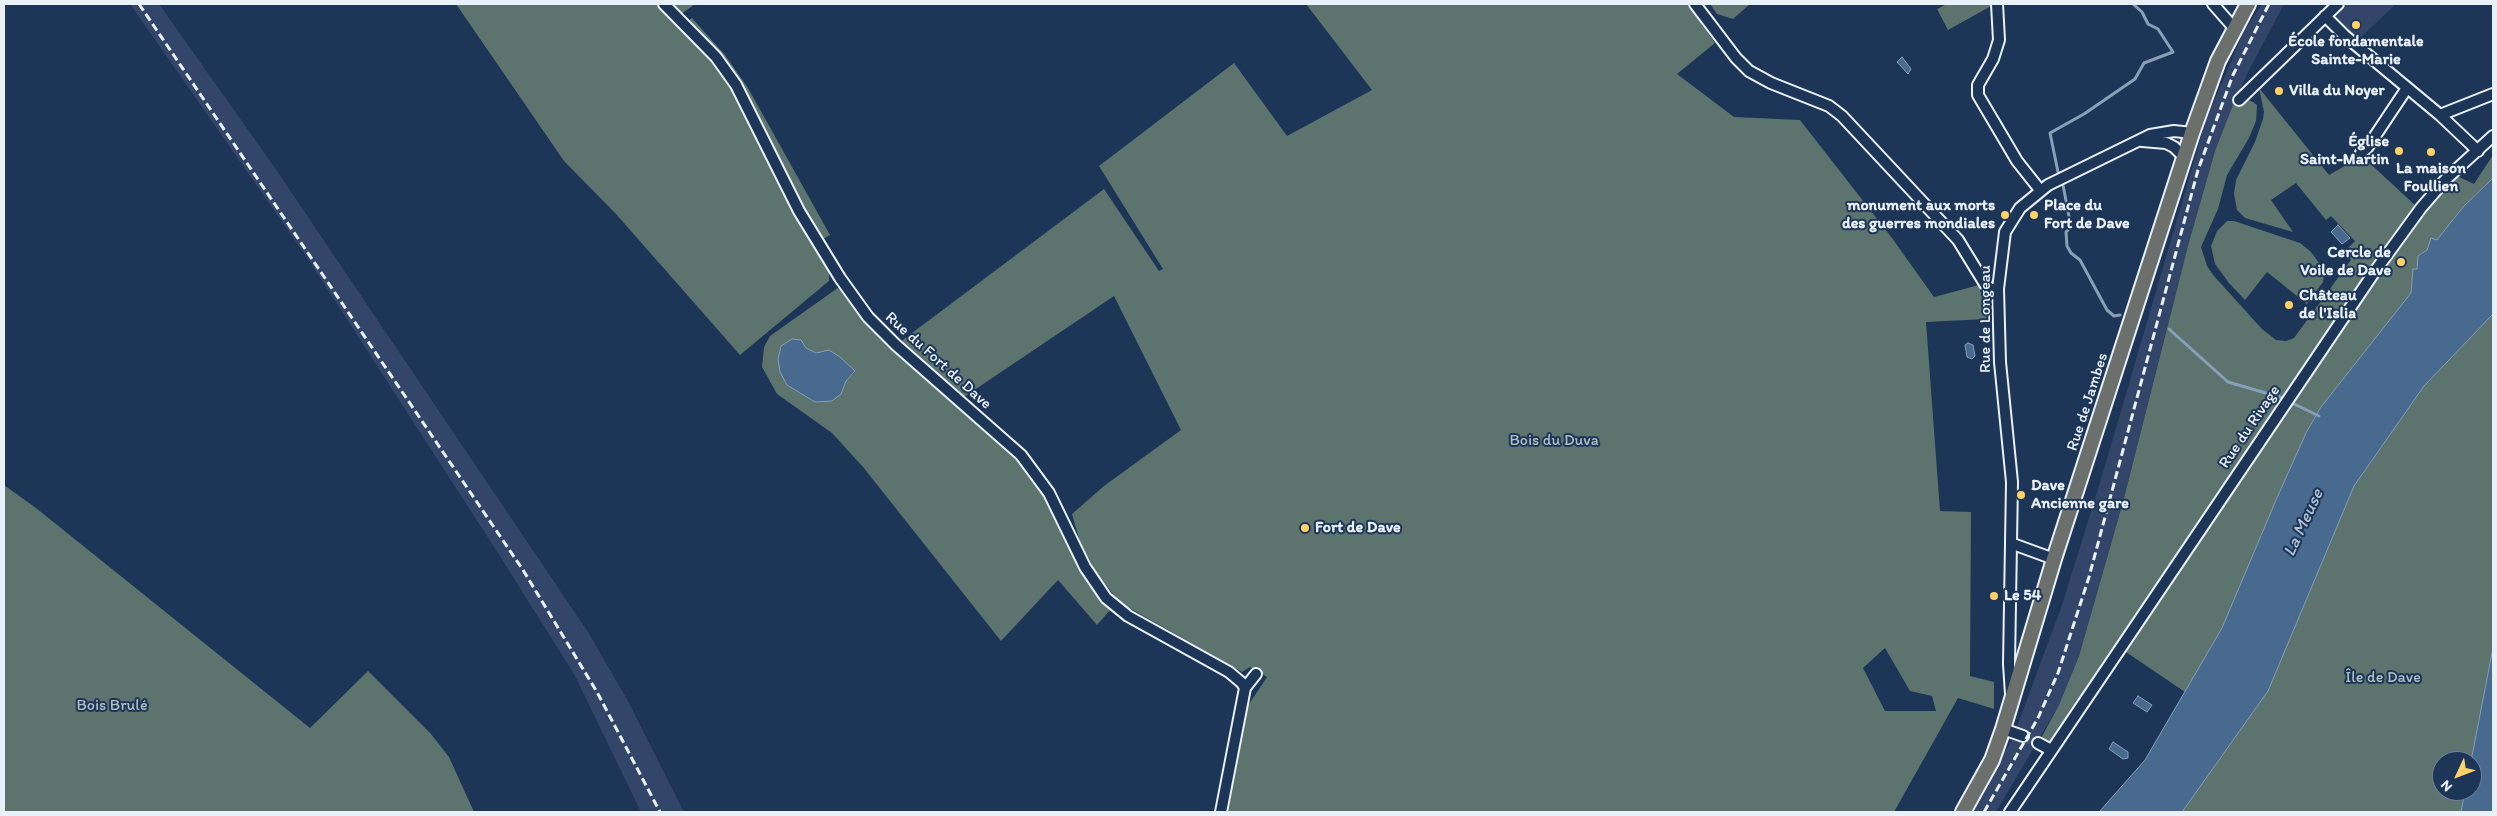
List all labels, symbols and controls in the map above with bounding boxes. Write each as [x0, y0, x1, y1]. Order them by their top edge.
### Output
marker: École fondamentale Sainte-Marie [2350, 19, 2362, 31]
place label: École fondamentale Sainte-Marie [2288, 32, 2424, 70]
place label: Villa du Noyer [2289, 81, 2384, 101]
marker: Villa du Noyer [2273, 85, 2285, 97]
place label: Église Saint-Martin [2300, 132, 2389, 170]
marker: Église Saint-Martin [2393, 145, 2405, 157]
marker: La maison Foullien [2425, 146, 2437, 158]
place label: La maison Foullien [2396, 159, 2466, 197]
place label: monument aux morts des guerres mondiales [1842, 196, 1995, 234]
place label: Place du Fort de Dave [2044, 196, 2130, 234]
marker: monument aux morts des guerres mondiales [1999, 209, 2011, 221]
marker: Place du Fort de Dave [2028, 209, 2040, 221]
place label: Cercle de Voile de Dave [2300, 243, 2391, 281]
marker: Cercle de Voile de Dave [2395, 256, 2407, 268]
street label: Rue de Longeau [1976, 265, 1996, 373]
place label: Château de l'Islia [2299, 286, 2357, 324]
marker: Château de l'Islia [2283, 299, 2295, 311]
street label: Rue du Fort de Dave [881, 308, 995, 414]
street label: Rue de Jambes [2063, 350, 2113, 454]
street label: Rue du Rivage [2215, 382, 2285, 472]
park label: Bois du Duva [1509, 431, 1599, 451]
place label: Dave Ancienne gare [2031, 476, 2129, 514]
water label: La Meuse [2279, 486, 2329, 560]
marker: Dave Ancienne gare [2015, 489, 2027, 501]
place label: Fort de Dave [1315, 518, 1401, 538]
marker: Fort de Dave [1299, 522, 1311, 534]
place label: Le 54 [2004, 586, 2041, 606]
marker: Le 54 [1988, 590, 2000, 602]
park label: Île de Dave [2345, 668, 2421, 688]
park label: Bois Brulé [76, 696, 148, 716]
north arrow [2432, 751, 2482, 801]
text: N [2437, 777, 2456, 795]

